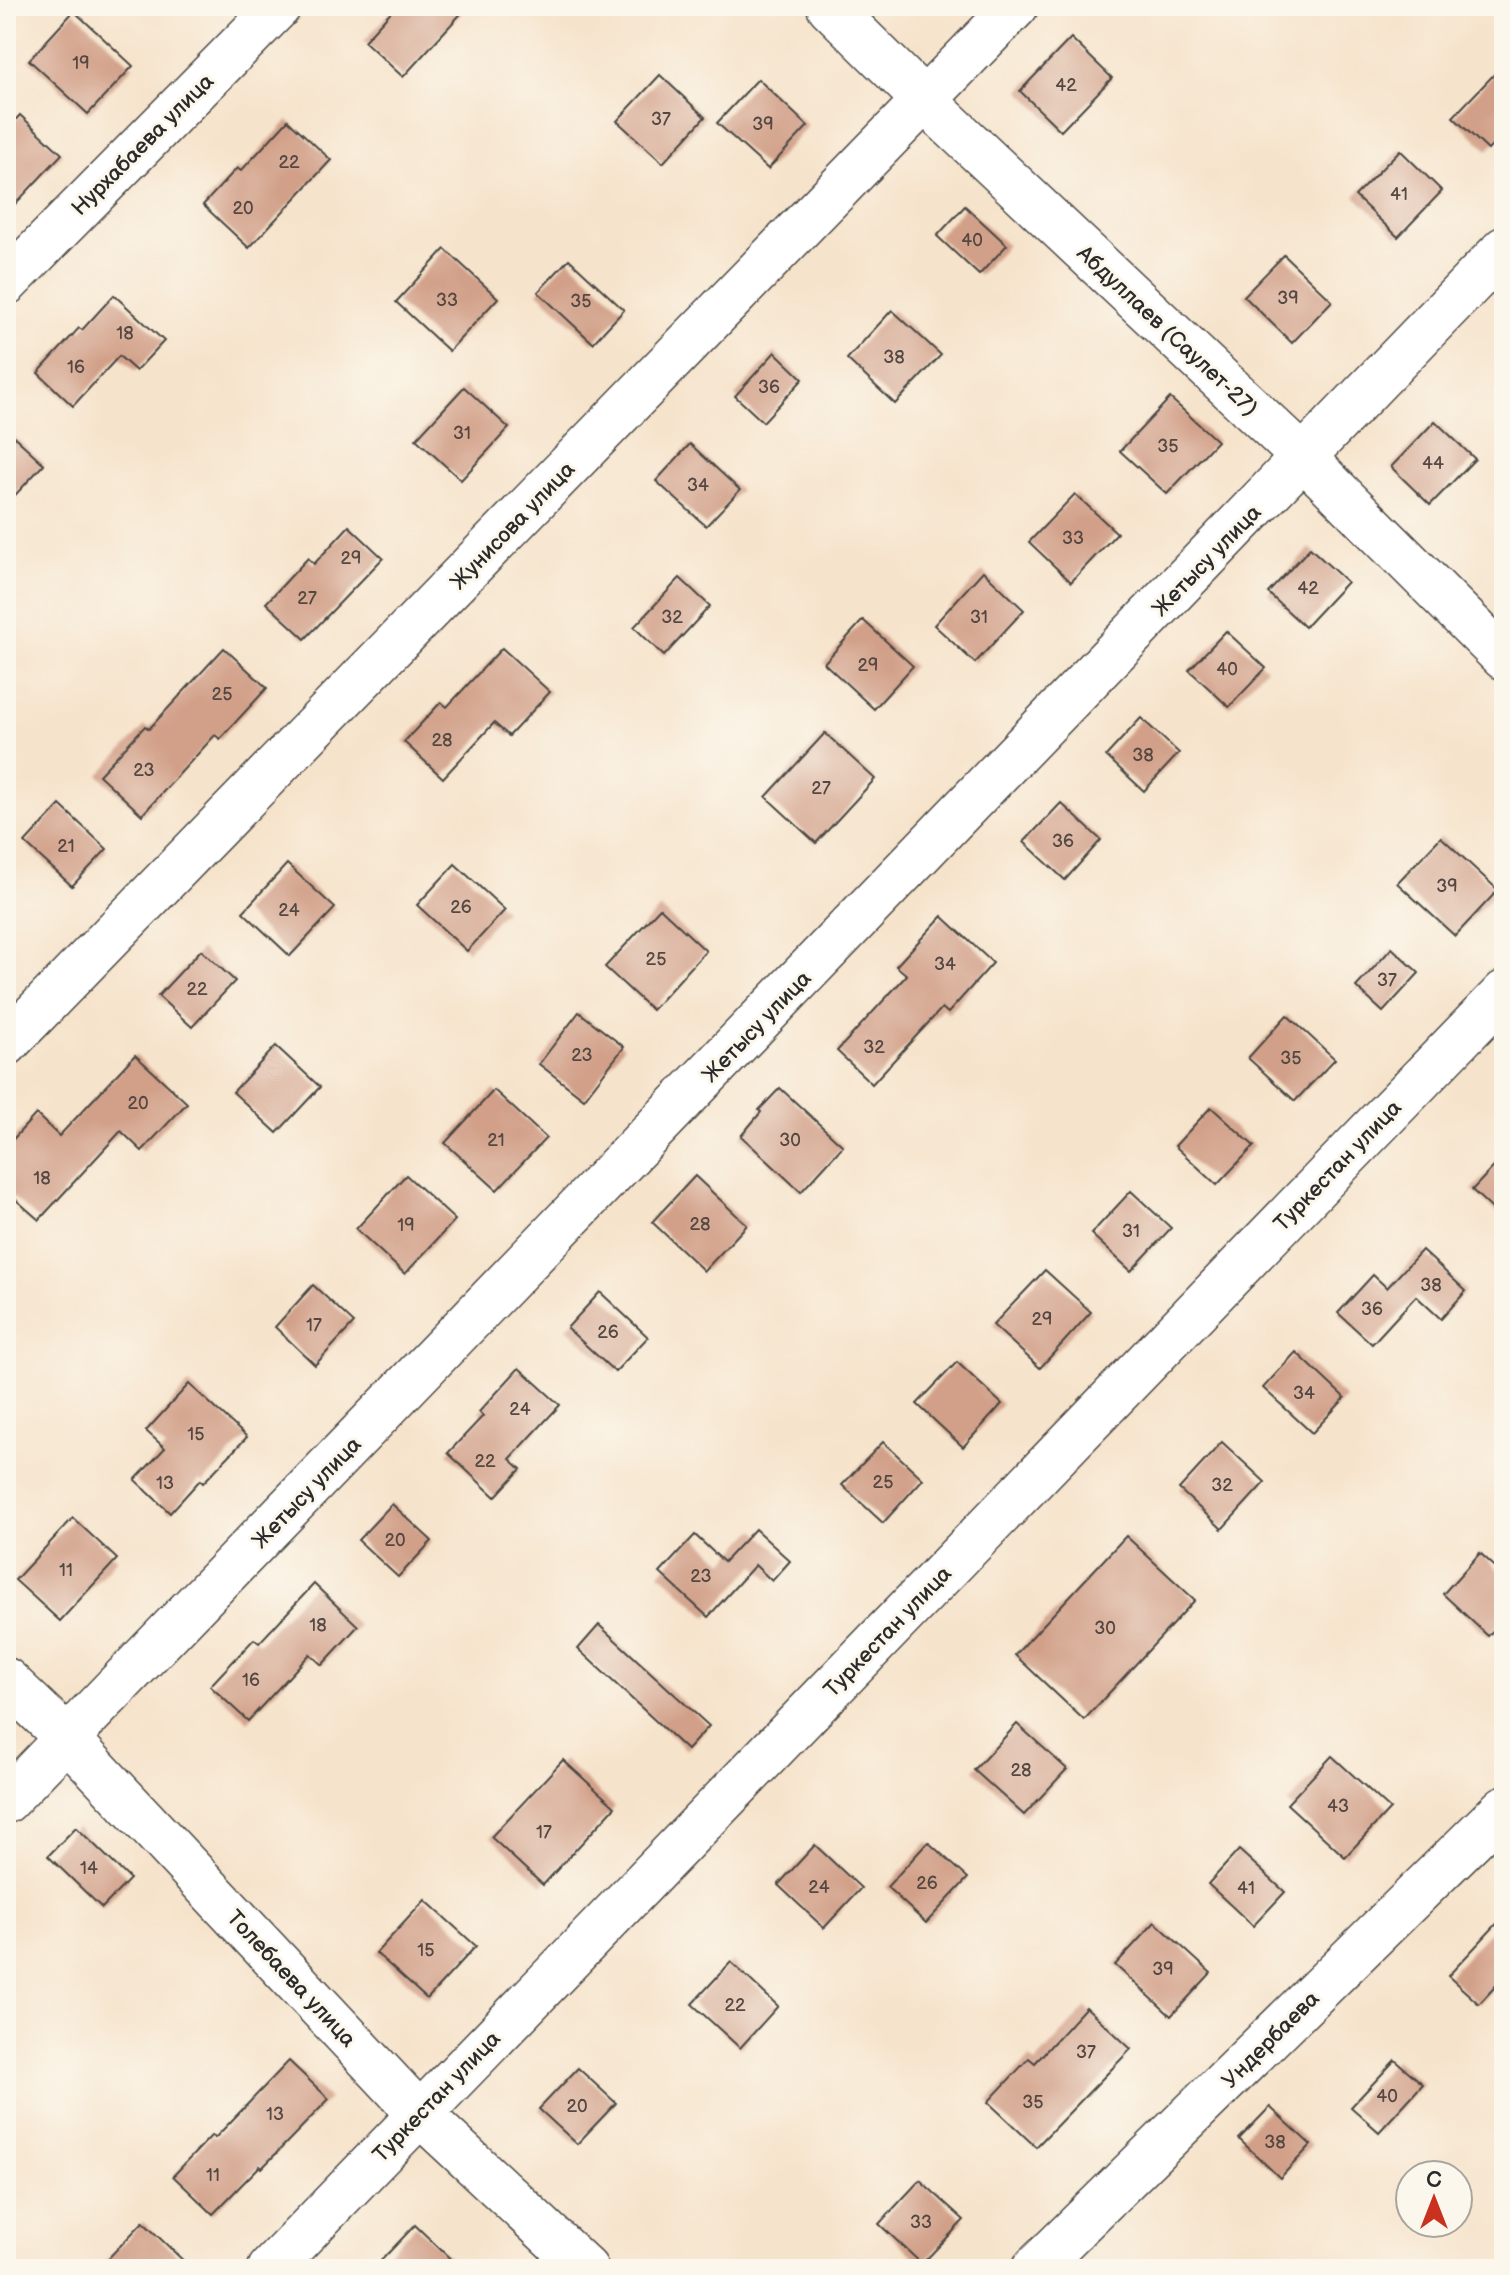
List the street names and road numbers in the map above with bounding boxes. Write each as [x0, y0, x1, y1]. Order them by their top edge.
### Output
street label: Нурхабаева улица [66, 68, 220, 222]
street label: Абдуллаев (Саулет-27) [1070, 240, 1263, 422]
street label: Жунисова улица [445, 456, 581, 596]
street label: Жетысу улица [1147, 499, 1267, 623]
street label: Жетысу улица [697, 965, 817, 1089]
street label: Туркестан улица [1269, 1095, 1408, 1237]
street label: Жетысу улица [247, 1431, 367, 1555]
street label: Туркестан улица [819, 1561, 958, 1703]
street label: Толебаева улица [221, 1905, 361, 2053]
street label: Ундербаева [1217, 1986, 1325, 2094]
street label: Туркестан улица [368, 2026, 507, 2168]

